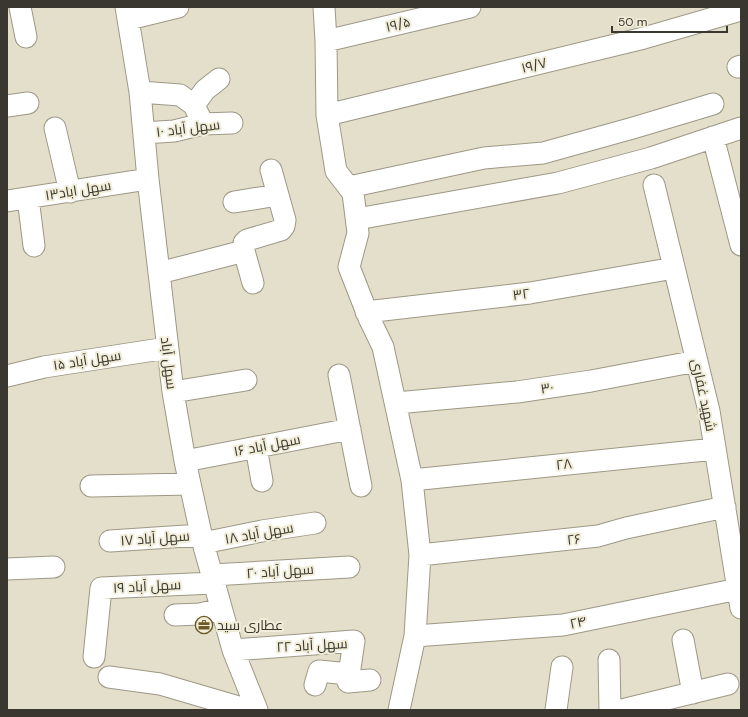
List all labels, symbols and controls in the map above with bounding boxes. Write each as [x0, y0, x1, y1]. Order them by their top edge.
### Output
scale bar [612, 8, 727, 34]
street label: ۱۹/۵ [384, 12, 412, 36]
text: 50 m [618, 14, 647, 30]
street label: ۱۹/۷ [519, 53, 549, 77]
street label: سهل آباد ۱۰ [155, 115, 221, 141]
street label: سهل اباد۱۳ [44, 176, 112, 204]
street label: ۳۲ [512, 284, 530, 304]
street label: سهل آباد [157, 336, 181, 390]
street label: سهل آباد ۱۵ [52, 346, 122, 374]
street label: شهید غفاری [688, 357, 720, 433]
street label: ۳۰ [539, 378, 555, 398]
street label: سهل آباد ۱۶ [232, 430, 302, 460]
street label: ۲۸ [555, 454, 573, 474]
street label: سهل آباد ۱۸ [223, 518, 295, 548]
street label: سهل آباد ۱۷ [120, 527, 190, 549]
street label: ۲۶ [566, 529, 582, 549]
street label: سهل آباد ۲۰ [246, 560, 314, 582]
street label: سهل آباد ۱۹ [113, 575, 181, 597]
street label: ۲۴ [568, 611, 588, 633]
office icon: عطاری سید [194, 615, 214, 635]
place label: عطاری سید [217, 616, 283, 634]
street label: سهل آباد ۲۲ [276, 634, 348, 656]

